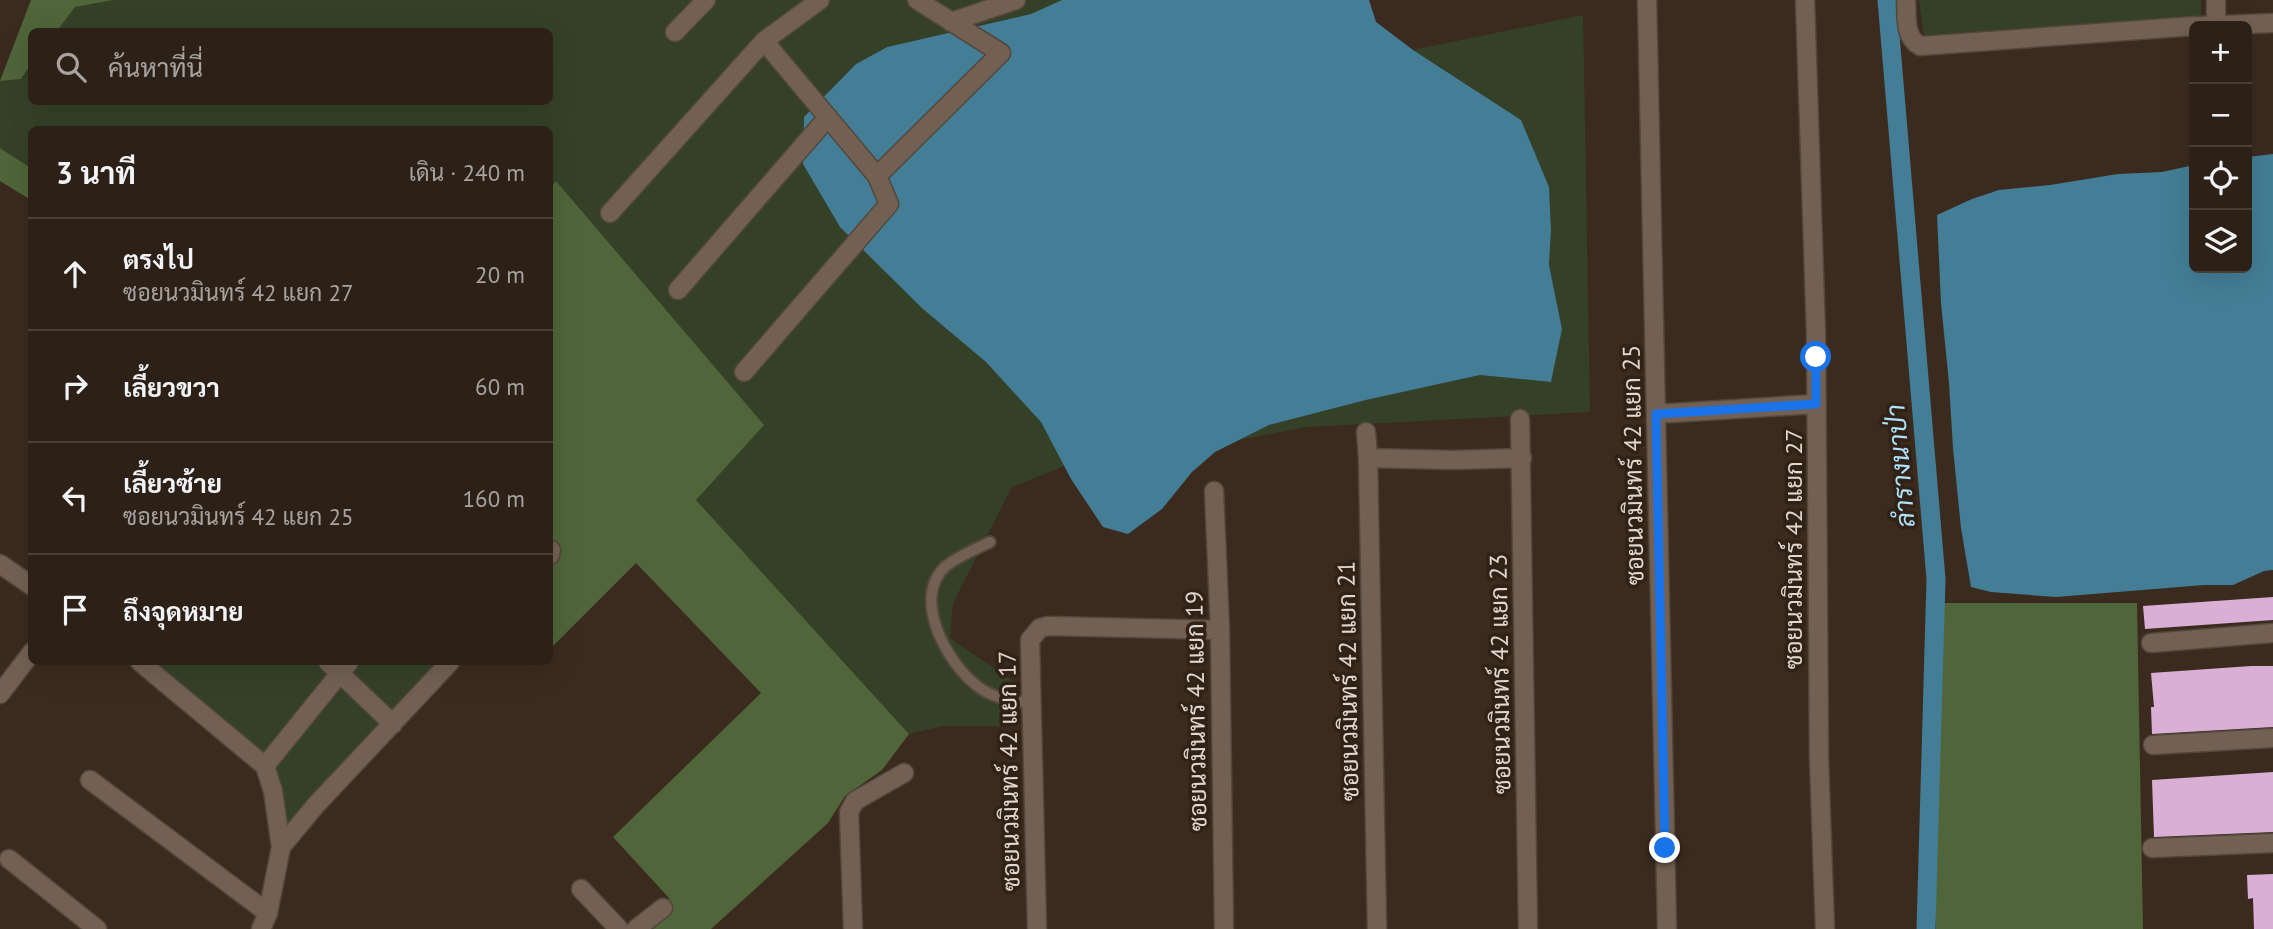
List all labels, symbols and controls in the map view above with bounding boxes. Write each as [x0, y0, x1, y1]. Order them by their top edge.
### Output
map controls [2189, 21, 2252, 273]
button: + [2189, 21, 2252, 84]
search box [28, 28, 553, 105]
icon: search [52, 48, 90, 86]
text: ค้นหาที่นี่ [108, 51, 203, 84]
button: − [2189, 84, 2252, 147]
button: locate [2189, 147, 2252, 210]
text: 3 นาที [56, 153, 136, 192]
text: เดิน · 240 m [409, 158, 525, 187]
button: layers [2189, 210, 2252, 273]
text: ตรงไป [123, 243, 194, 276]
icon: ahead [56, 255, 94, 293]
text: 20 m [475, 260, 525, 289]
text: ซอยนวมินทร์ 42 แยก 27 [123, 278, 354, 307]
route start [1800, 341, 1831, 372]
street label: ซอยนวมินทร์ 42 แยก 25 [1615, 344, 1651, 586]
icon: right [56, 367, 94, 405]
text: เลี้ยวขวา [123, 371, 220, 404]
text: 60 m [475, 372, 525, 401]
water label: ลำรางนาป่า [1878, 403, 1922, 529]
street label: ซอยนวมินทร์ 42 แยก 27 [1778, 429, 1809, 669]
text: เลี้ยวซ้าย [123, 467, 222, 500]
icon: left [56, 479, 94, 517]
text: 160 m [463, 484, 525, 513]
text: ซอยนวมินทร์ 42 แยก 25 [123, 502, 354, 531]
street label: ซอยนวมินทร์ 42 แยก 23 [1482, 553, 1518, 795]
street label: ซอยนวมินทร์ 42 แยก 21 [1330, 560, 1366, 802]
street label: ซอยนวมินทร์ 42 แยก 19 [1178, 590, 1214, 832]
icon: arrive [56, 591, 94, 629]
text: ถึงจุดหมาย [123, 595, 244, 628]
street label: ซอยนวมินทร์ 42 แยก 17 [991, 650, 1027, 892]
route end [1649, 832, 1680, 863]

